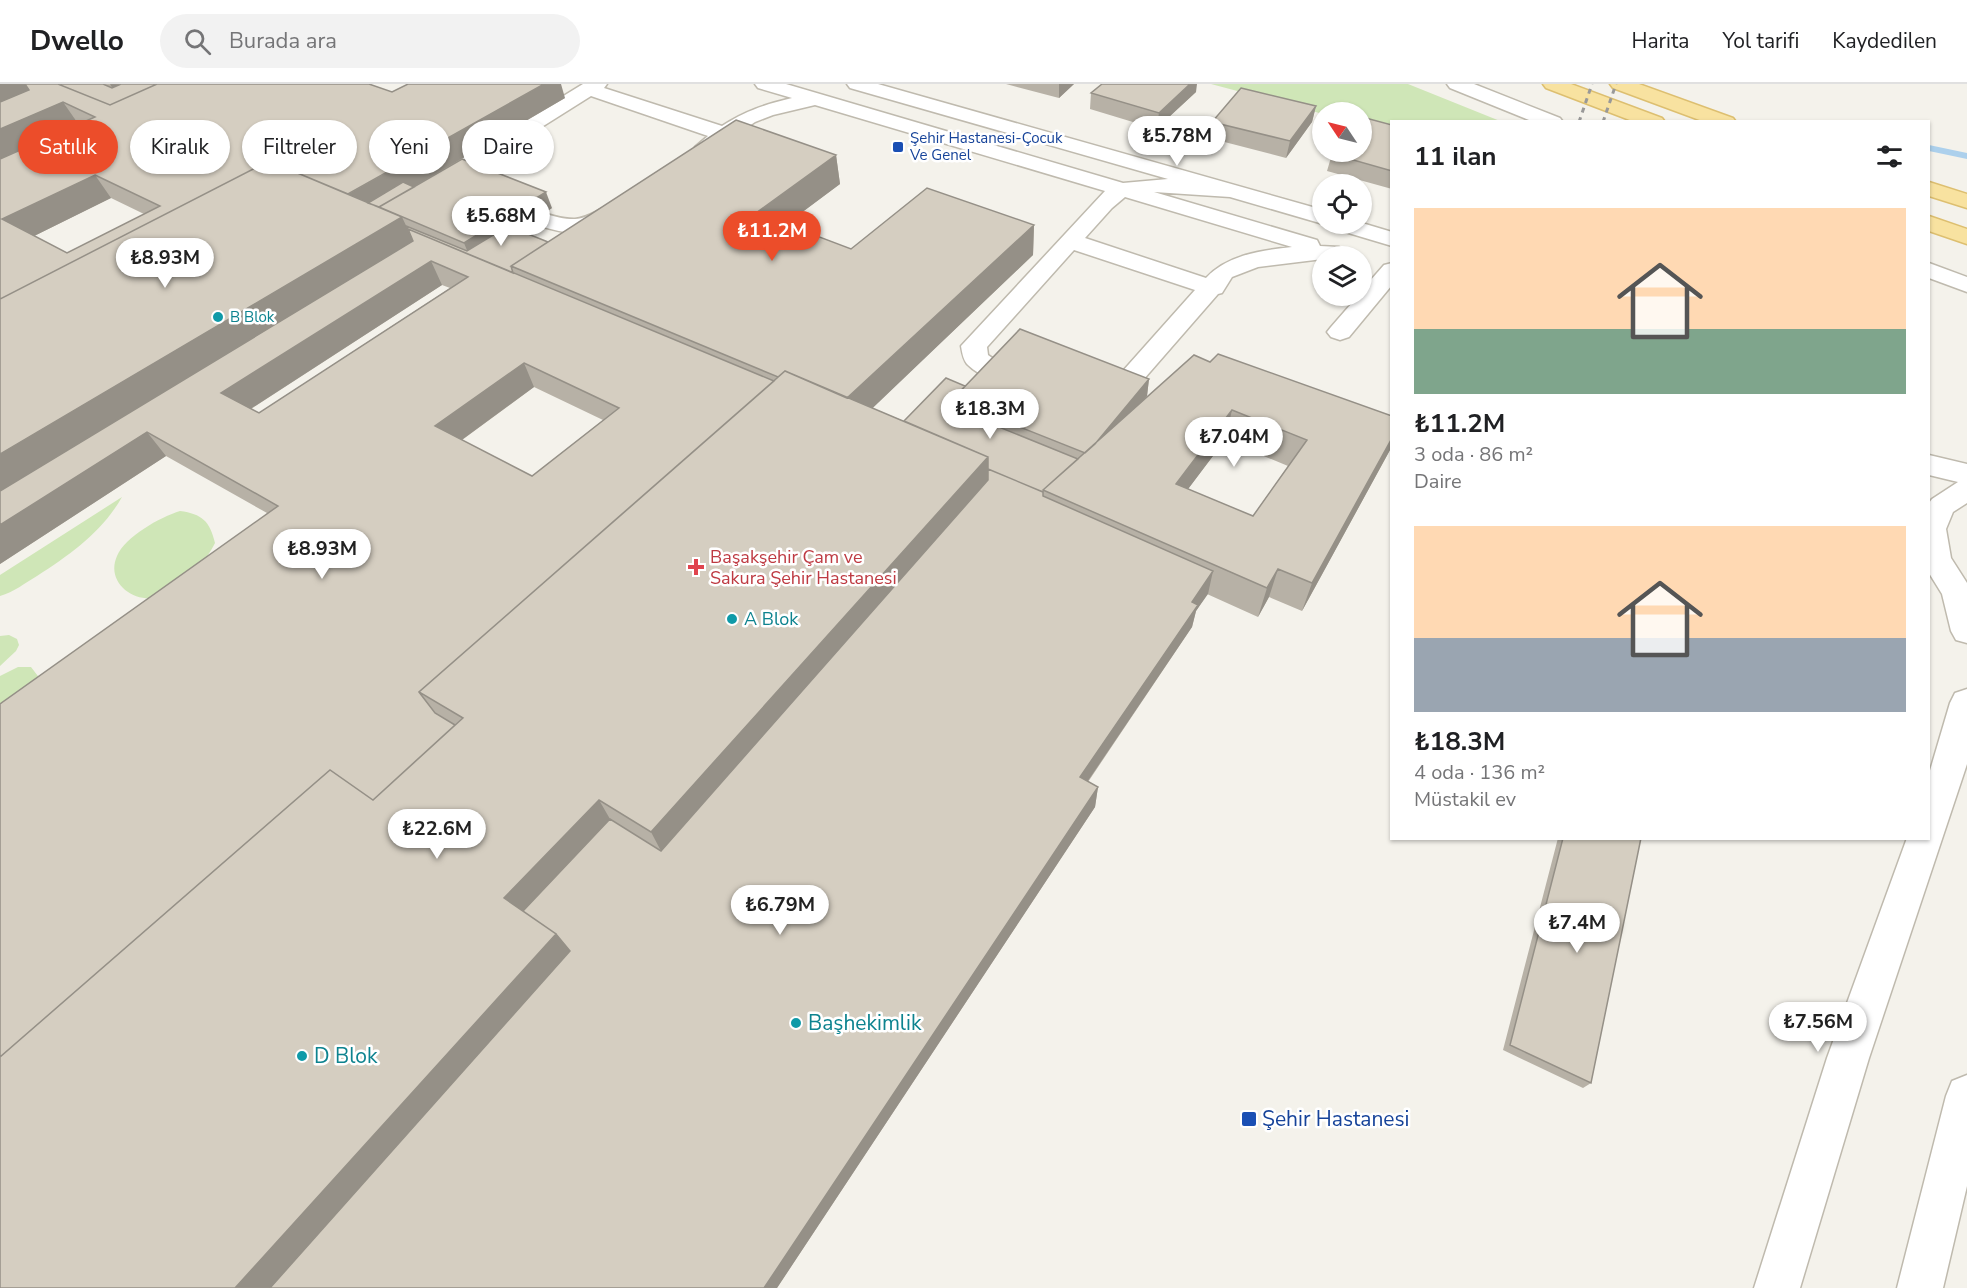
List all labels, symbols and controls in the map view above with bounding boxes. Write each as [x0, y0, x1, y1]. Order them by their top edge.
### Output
search box [160, 14, 580, 68]
text: Dwello [30, 22, 124, 60]
icon: search [181, 25, 214, 58]
text: Burada ara [229, 26, 337, 56]
text: Harita [1631, 27, 1689, 55]
text: Yol tarifi [1722, 27, 1799, 55]
text: Kaydedilen [1832, 27, 1937, 55]
north arrow [1312, 102, 1372, 162]
map controls [1312, 102, 1372, 306]
pin: ₺5.78M [1128, 116, 1226, 167]
chip: Satılık [18, 120, 118, 174]
chip: Kiralık [130, 120, 230, 174]
chip: Filtreler [242, 120, 357, 174]
chip: Yeni [369, 120, 450, 174]
chip: Daire [462, 120, 554, 174]
text: ₺5.78M [1142, 122, 1212, 149]
place label: Şehir Hastanesi-Çocuk Ve Genel [909, 128, 1063, 165]
text: 11 ilan [1414, 139, 1497, 174]
marker: Şehir Hastanesi-Çocuk Ve Genel [891, 140, 905, 154]
icon: filters [1873, 140, 1906, 173]
button: locate [1312, 174, 1372, 234]
pin: ₺5.68M [452, 196, 550, 247]
text: ₺5.68M [466, 202, 536, 229]
pin: ₺11.2M [723, 211, 821, 262]
text: ₺11.2M [737, 217, 807, 244]
pin: ₺8.93M [116, 238, 214, 289]
text: ₺8.93M [130, 244, 200, 271]
button: layers [1312, 246, 1372, 306]
icon: home [1606, 247, 1714, 355]
place label: B Blok [230, 307, 275, 327]
marker: B Blok [211, 310, 225, 324]
pin: ₺18.3M [941, 389, 1039, 440]
text: ₺18.3M [955, 395, 1025, 422]
text: ₺11.2M [1414, 406, 1505, 441]
pin: ₺7.04M [1185, 417, 1283, 468]
text: ₺7.04M [1199, 423, 1269, 450]
text: 3 oda · 86 m² [1414, 441, 1533, 468]
text: Daire [1414, 468, 1462, 495]
pin: ₺8.93M [273, 529, 371, 580]
text: ₺8.93M [287, 535, 357, 562]
place label: Başakşehir Çam ve Sakura Şehir Hastanesi [710, 545, 897, 590]
marker: Başakşehir Çam ve Sakura Şehir Hastanesi [687, 558, 705, 576]
icon: home [1606, 565, 1714, 673]
place label: A Blok [744, 607, 799, 631]
marker: A Blok [725, 612, 739, 626]
text: ₺18.3M [1414, 724, 1505, 759]
text: 4 oda · 136 m² [1414, 759, 1545, 786]
text: Müstakil ev [1414, 786, 1516, 813]
pin: ₺22.6M [388, 809, 486, 860]
text: ₺22.6M [402, 815, 472, 842]
pin: ₺6.79M [731, 885, 829, 936]
text: ₺6.79M [745, 891, 815, 918]
pin: ₺7.4M [1535, 903, 1619, 954]
text: ₺7.4M [1548, 909, 1606, 936]
pin: ₺7.56M [1769, 1002, 1867, 1053]
text: ₺7.56M [1783, 1008, 1853, 1035]
place label: Başhekimlik [808, 1009, 922, 1037]
marker: Başhekimlik [789, 1016, 803, 1030]
place label: D Blok [314, 1042, 378, 1070]
marker: D Blok [295, 1049, 309, 1063]
place label: Şehir Hastanesi [1262, 1105, 1409, 1133]
marker: Şehir Hastanesi [1240, 1110, 1258, 1128]

